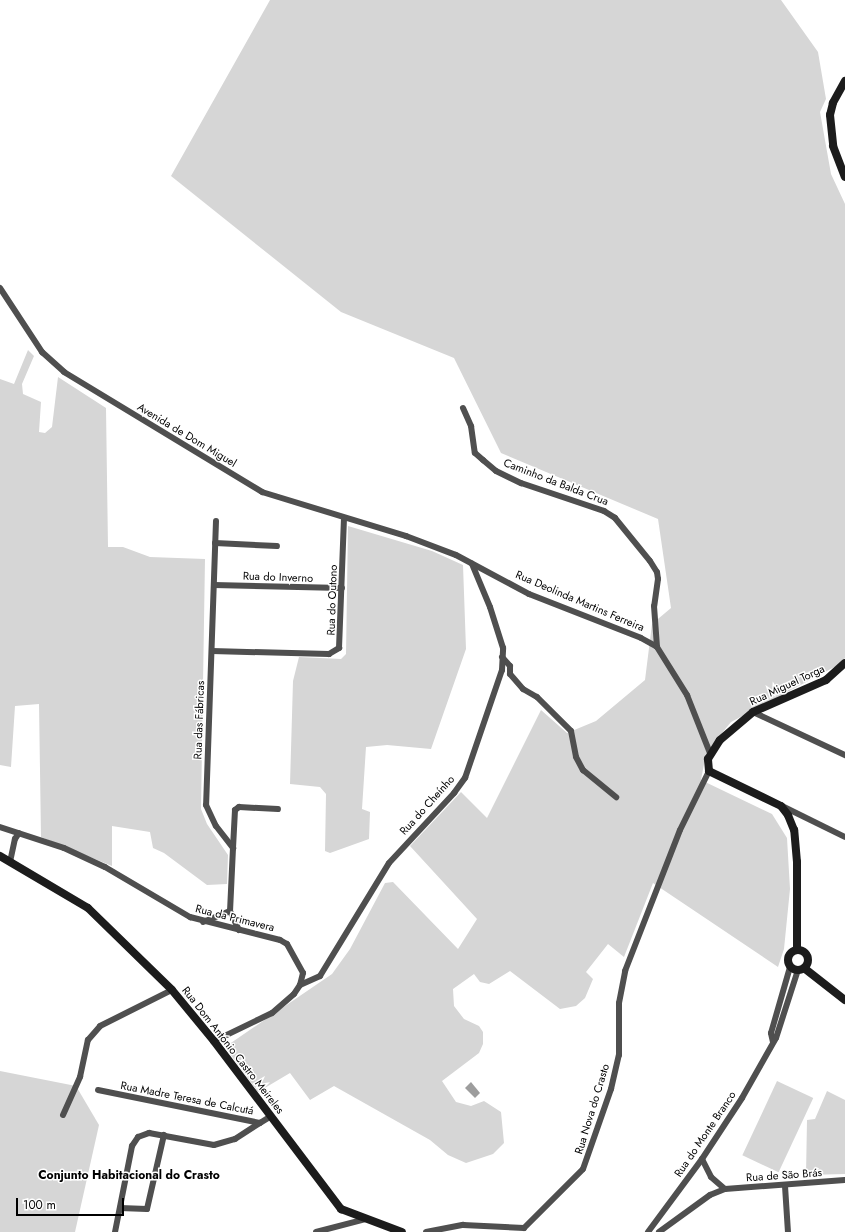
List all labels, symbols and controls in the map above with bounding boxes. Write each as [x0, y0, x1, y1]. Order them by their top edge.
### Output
street label: Avenida de Dom Miguel [135, 400, 239, 470]
street label: Caminho da Balda Crua [502, 456, 610, 508]
street label: Rua do Outono [324, 564, 340, 636]
street label: Rua Deolinda Martins Ferreira [514, 568, 646, 634]
street label: Rua do Inverno [243, 569, 313, 585]
street label: Rua Miguel Torga [747, 662, 827, 708]
street label: Rua das Fábricas [191, 681, 207, 759]
street label: Rua do Cheínho [397, 773, 457, 837]
street label: Rua da Primavera [194, 902, 276, 934]
street label: Rua Dom António Castro Meireles [179, 984, 287, 1116]
street label: Rua Nova do Crasto [572, 1062, 612, 1156]
street label: Rua Madre Teresa de Calcutá [119, 1079, 255, 1117]
street label: Rua do Monte Branco [671, 1089, 739, 1179]
street label: Rua de São Brás [746, 1166, 822, 1184]
district label: Conjunto Habitacional do Crasto [38, 1169, 220, 1183]
scale bar [18, 1190, 126, 1216]
text: 100 m [23, 1196, 56, 1214]

